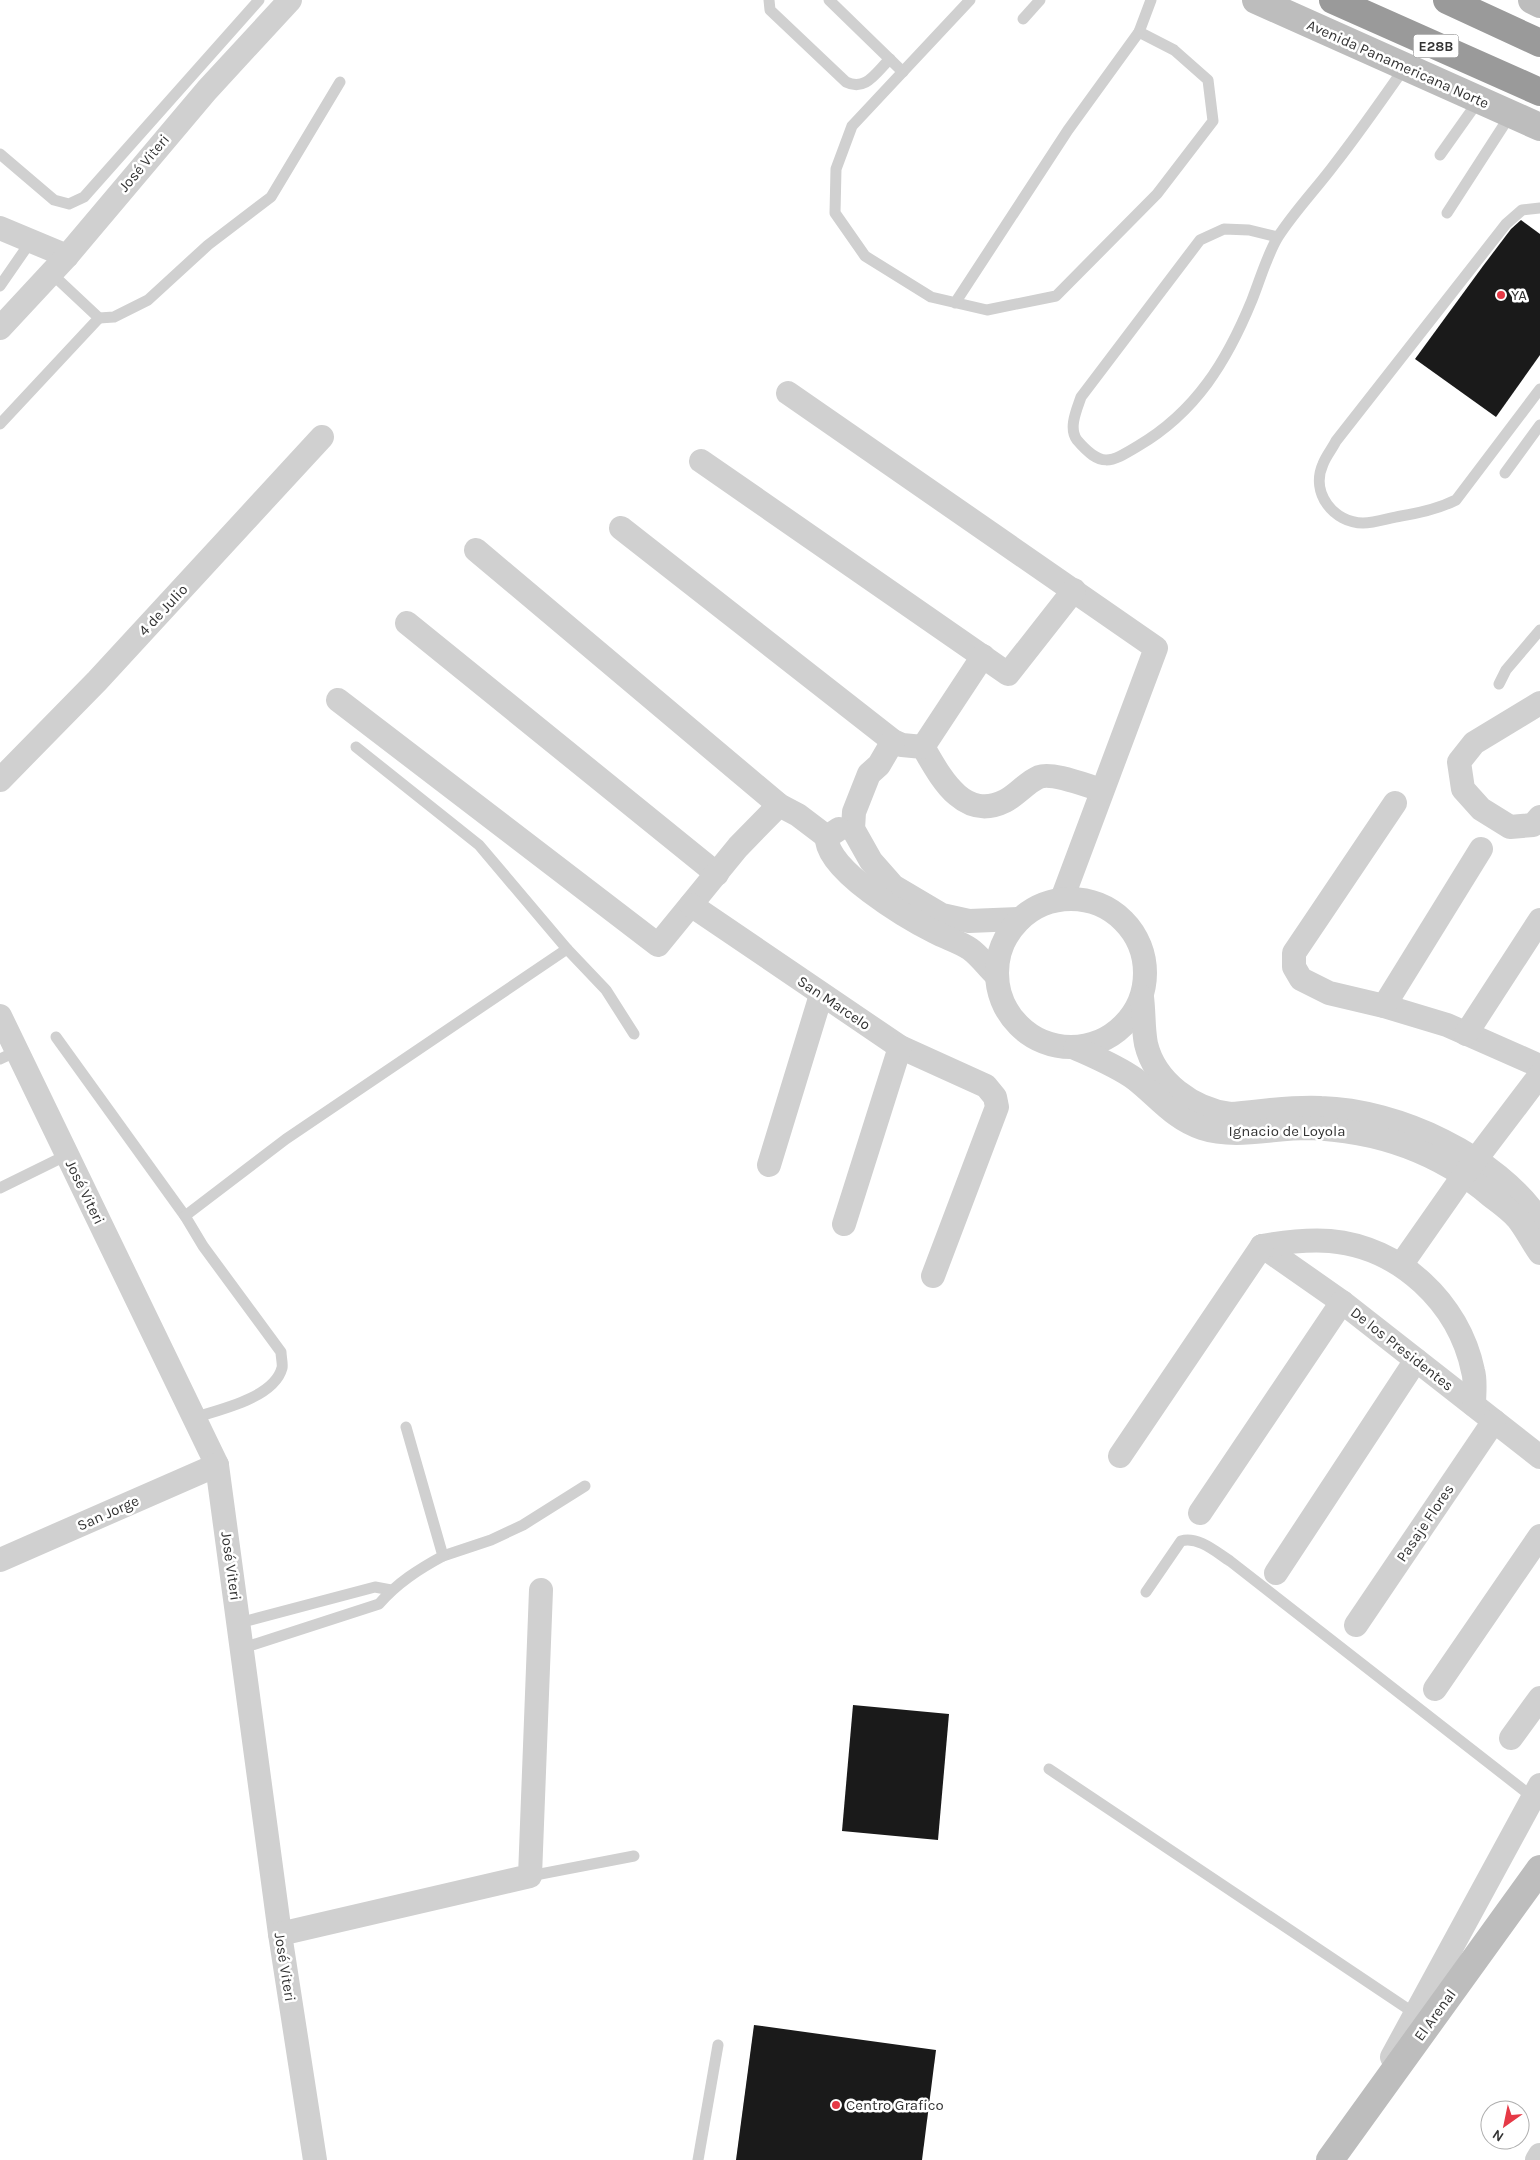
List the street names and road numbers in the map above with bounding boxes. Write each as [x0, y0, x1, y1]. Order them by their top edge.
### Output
street label: Avenida Panamericana Norte [1304, 16, 1492, 112]
road number: E28B [1414, 34, 1458, 58]
street label: José Viteri [115, 131, 173, 195]
street label: 4 de Julio [135, 580, 191, 640]
street label: San Marcelo [794, 972, 874, 1034]
street label: Ignacio de Loyola [1229, 1122, 1345, 1140]
street label: José Viteri [62, 1157, 108, 1227]
street label: De los Presidentes [1347, 1303, 1457, 1395]
street label: Pasaje Flores [1392, 1481, 1458, 1565]
street label: San Jorge [74, 1491, 142, 1535]
street label: José Viteri [217, 1530, 245, 1602]
street label: José Viteri [271, 1931, 299, 2003]
street label: El Arenal [1410, 1986, 1460, 2044]

